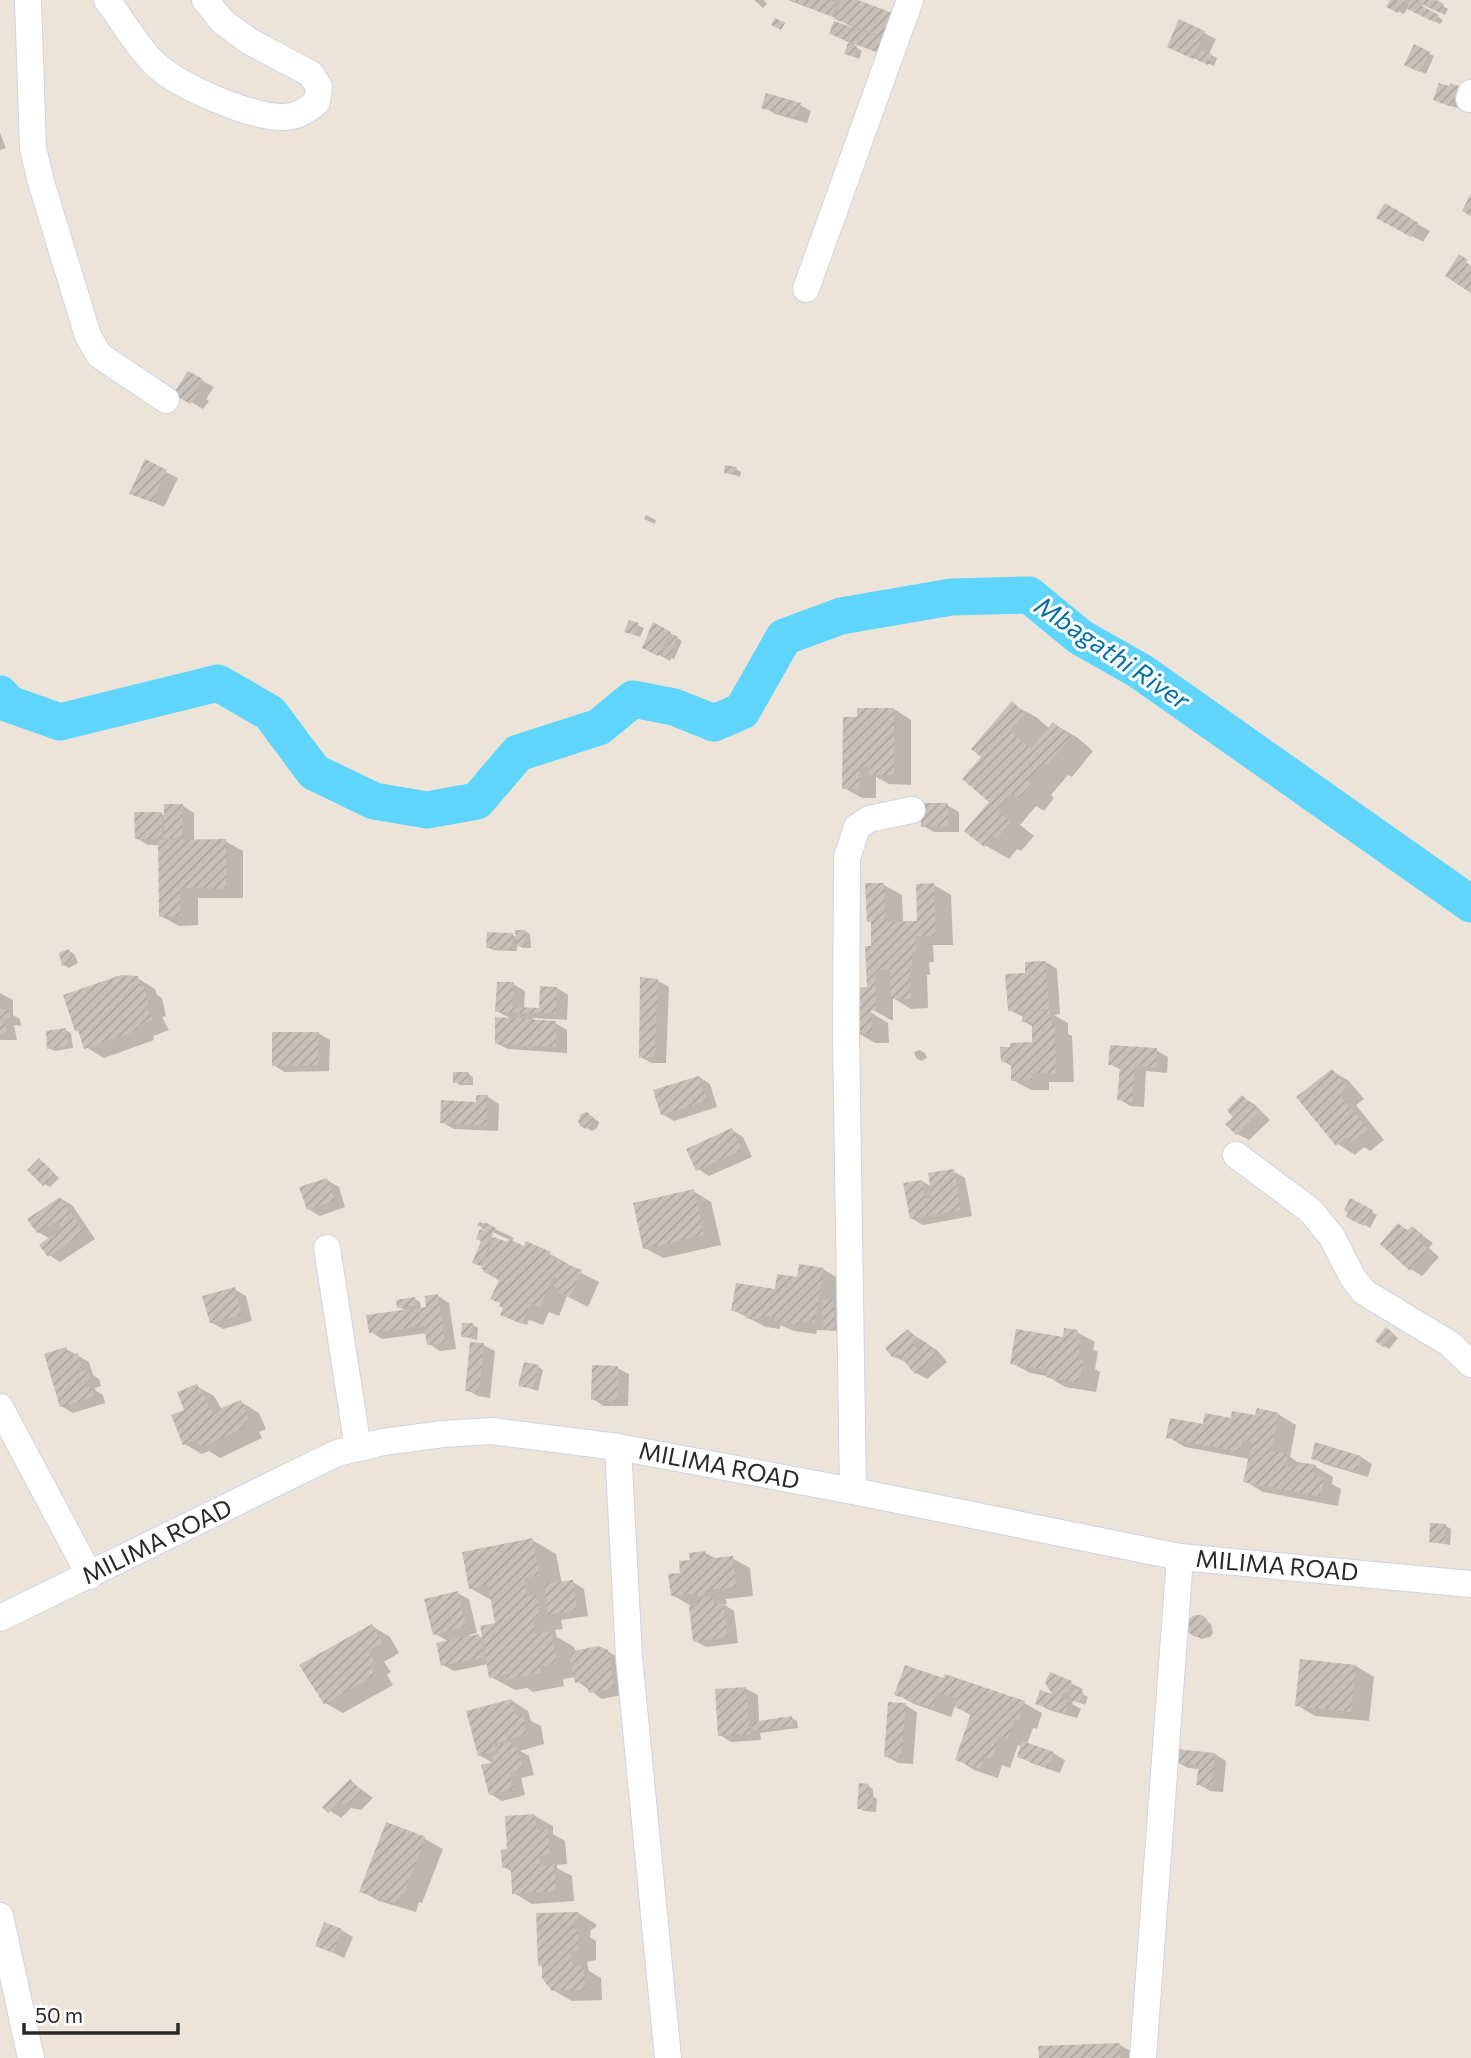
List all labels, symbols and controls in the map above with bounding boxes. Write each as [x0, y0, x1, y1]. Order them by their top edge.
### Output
water label: Mbagathi River [1030, 589, 1197, 716]
street label: MILIMA ROAD [636, 1435, 802, 1494]
street label: MILIMA ROAD [77, 1492, 236, 1589]
street label: MILIMA ROAD [1195, 1543, 1360, 1586]
scale bar [24, 1992, 178, 2036]
text: 50 m [35, 2002, 83, 2027]

